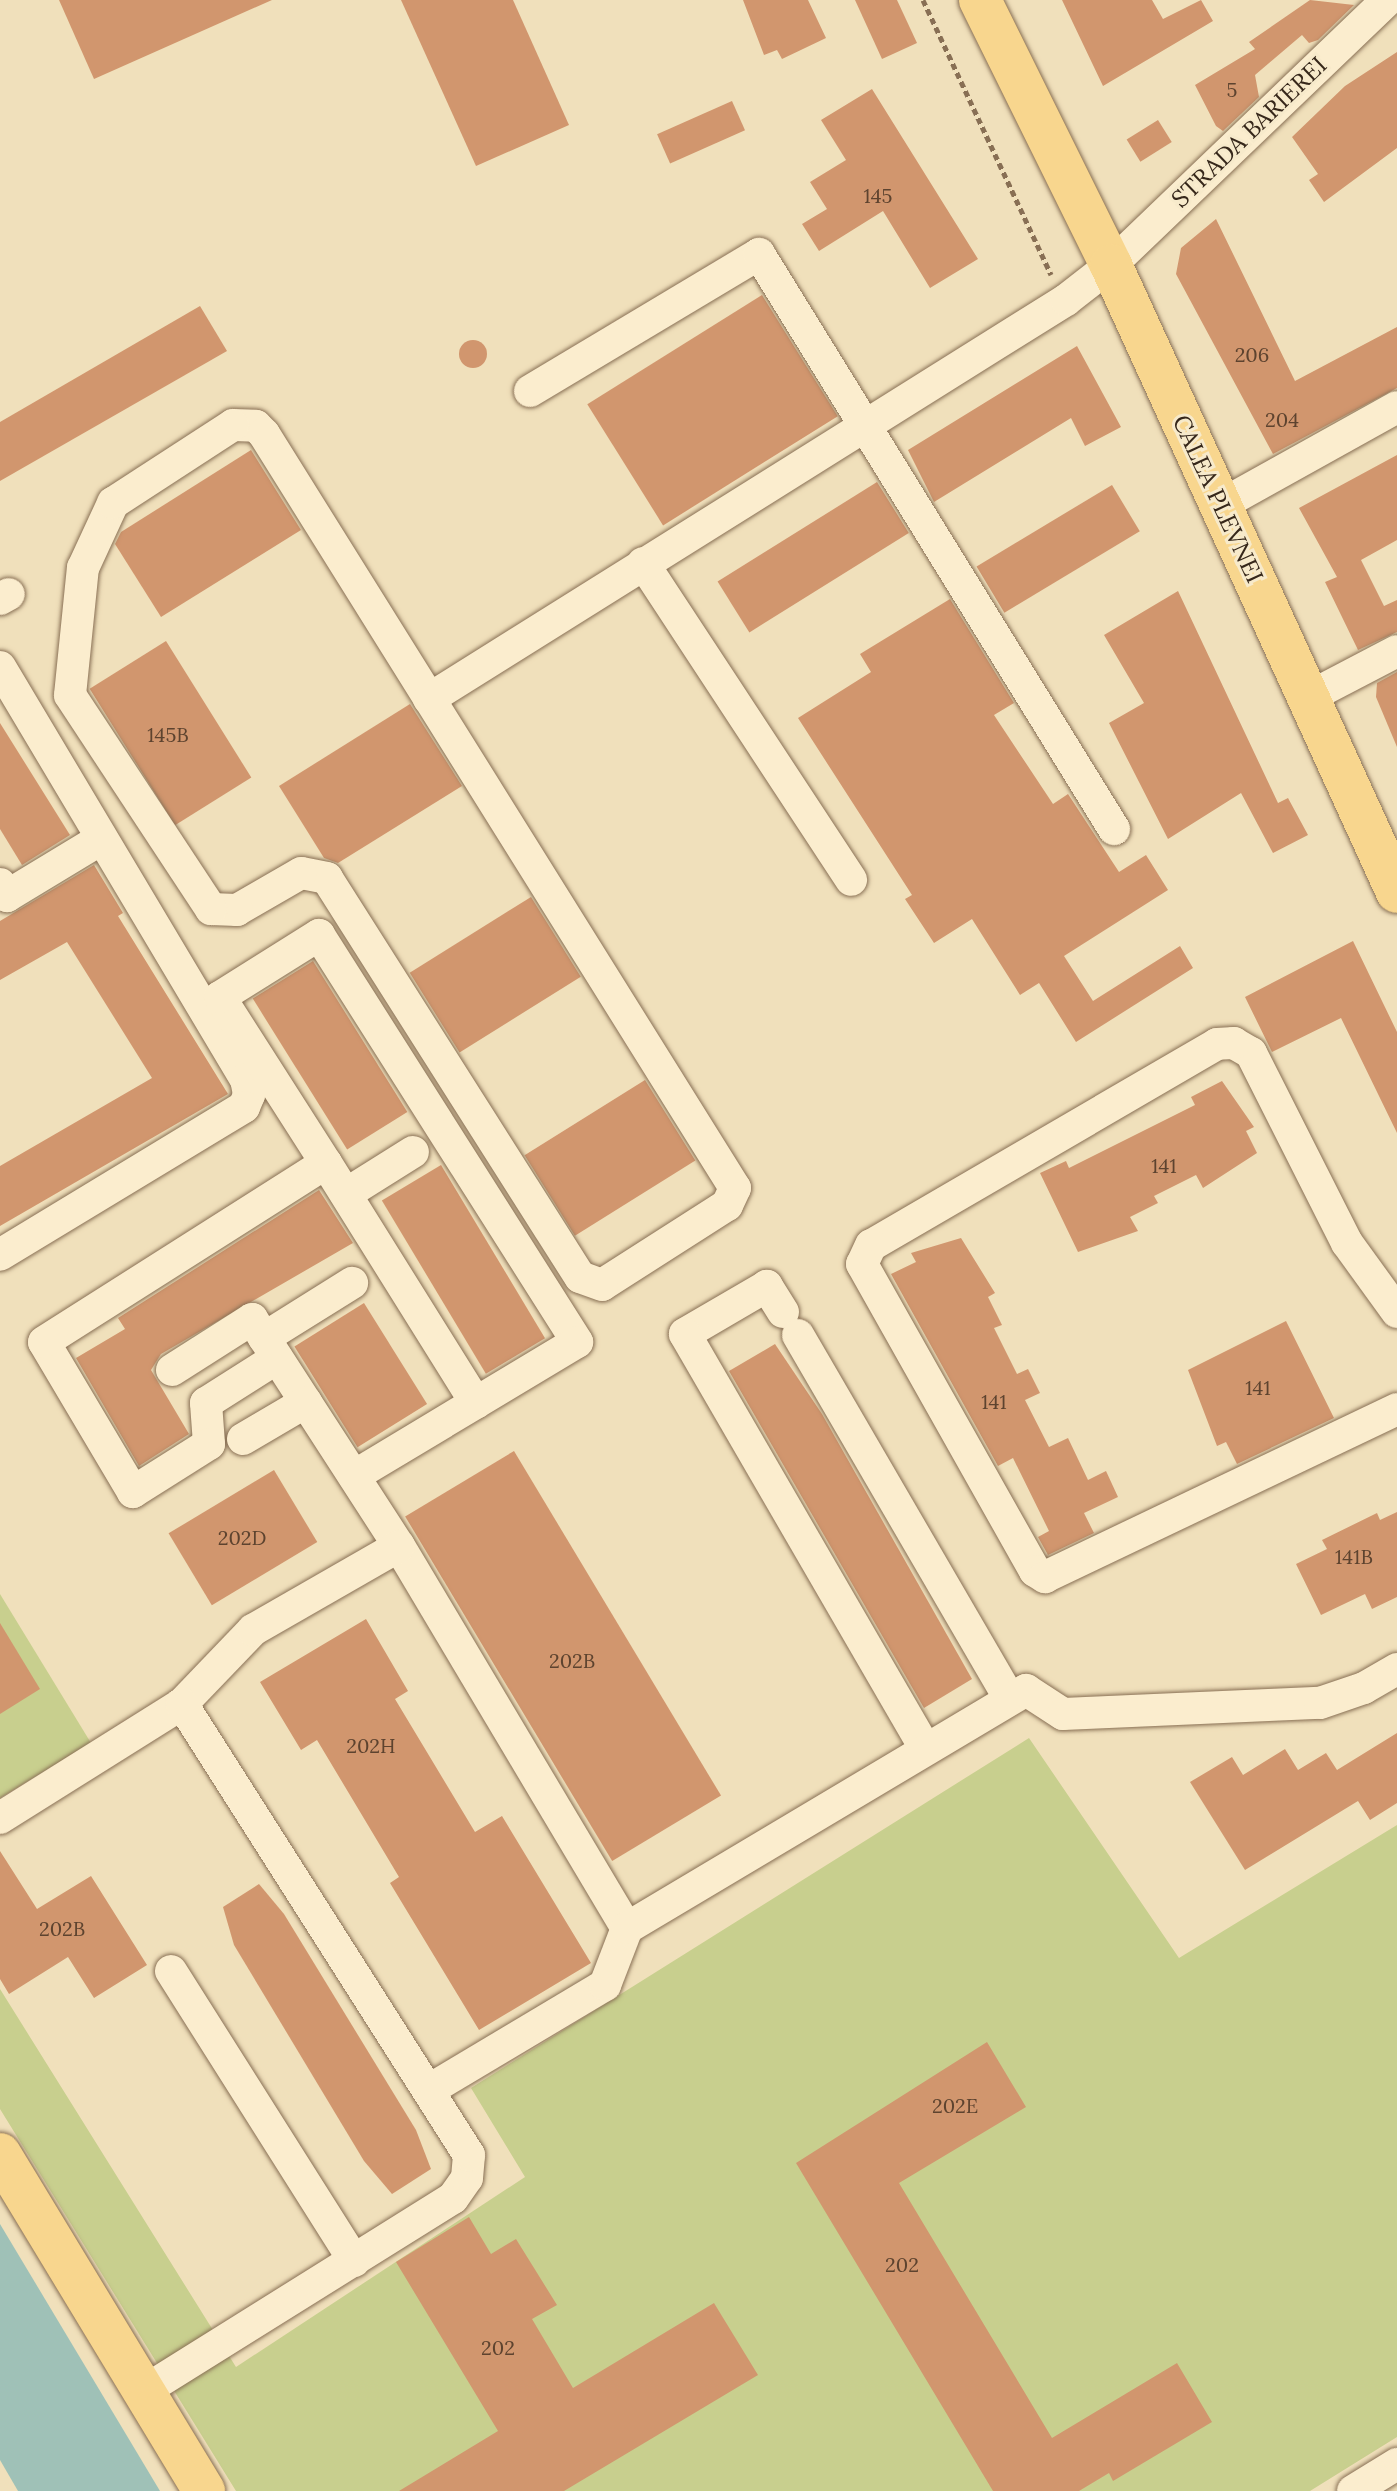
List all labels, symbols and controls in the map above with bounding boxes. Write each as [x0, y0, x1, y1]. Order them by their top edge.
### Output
street label: STRADA BARIEREI [1165, 51, 1333, 213]
house number: 5 [1227, 77, 1237, 101]
house number: 145 [863, 183, 893, 207]
house number: 206 [1235, 342, 1269, 366]
house number: 204 [1265, 407, 1299, 431]
street label: CALEA PLEVNEI [1167, 411, 1269, 587]
house number: 145B [147, 722, 189, 746]
house number: 141 [1151, 1153, 1177, 1177]
house number: 141 [1245, 1375, 1271, 1399]
house number: 141 [981, 1389, 1007, 1413]
house number: 202D [218, 1525, 266, 1549]
house number: 141B [1335, 1544, 1373, 1568]
house number: 202B [549, 1648, 595, 1672]
house number: 202H [346, 1733, 396, 1757]
house number: 202B [39, 1916, 85, 1940]
house number: 202E [932, 2093, 978, 2117]
house number: 202 [885, 2252, 919, 2276]
house number: 202 [481, 2335, 515, 2359]

